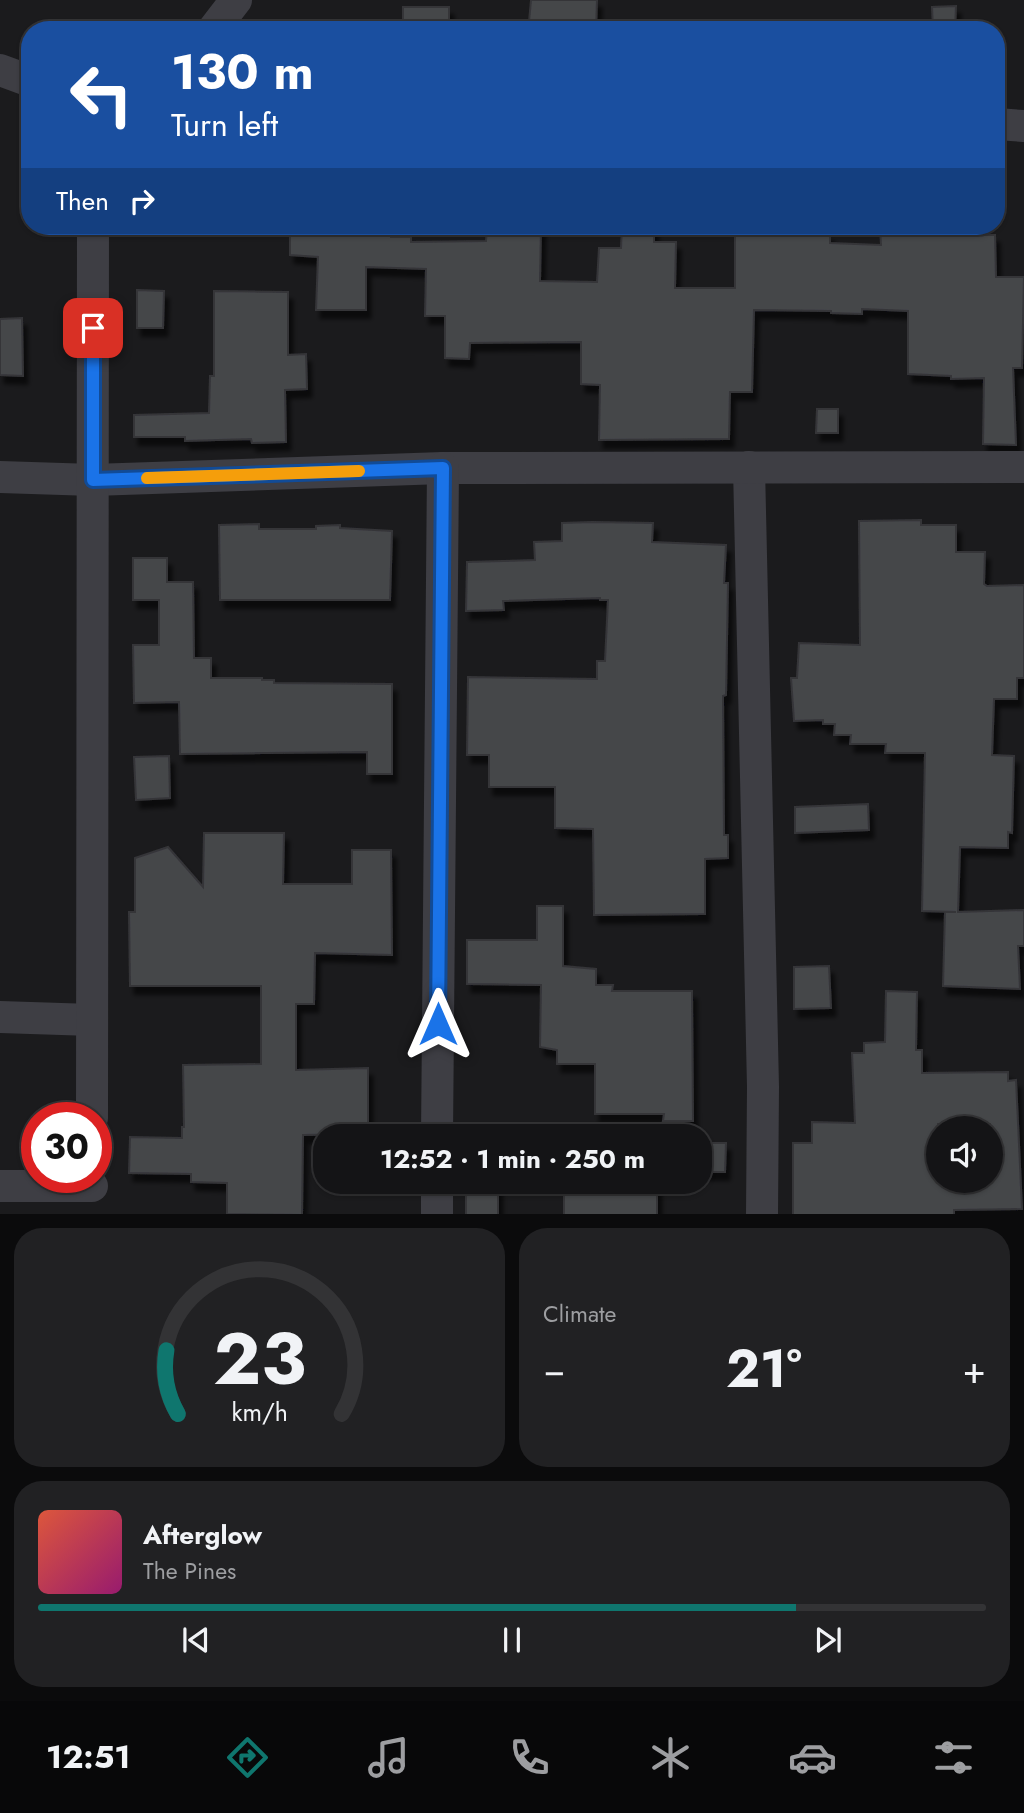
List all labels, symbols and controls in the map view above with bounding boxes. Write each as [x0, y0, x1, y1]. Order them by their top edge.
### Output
text: 130 m [171, 37, 314, 107]
icon: left [56, 49, 147, 140]
text: Turn left [171, 102, 278, 148]
text: Then [56, 182, 109, 220]
icon: right [123, 182, 161, 220]
pin [63, 298, 123, 358]
icon: arrive [74, 309, 112, 347]
position arrow [401, 987, 475, 1061]
speed limit sign: 30 [21, 1102, 112, 1193]
map controls [926, 1116, 1003, 1193]
button: sound [926, 1116, 1003, 1193]
text: 12:52 · 1 min · 250 m [380, 1140, 645, 1178]
text: Climate [543, 1297, 616, 1331]
text: 23 [213, 1306, 306, 1411]
text: 21° [726, 1331, 802, 1407]
text: − [543, 1342, 565, 1397]
text: + [963, 1342, 986, 1397]
text: km/h [231, 1393, 288, 1429]
text: Afterglow [143, 1516, 262, 1554]
text: The Pines [143, 1554, 236, 1588]
icon: previous [177, 1621, 215, 1659]
icon: pause [493, 1621, 531, 1659]
icon: next [809, 1621, 847, 1659]
icon: directions [223, 1733, 272, 1782]
icon: music [364, 1733, 413, 1782]
icon: phone [505, 1733, 554, 1782]
icon: climate [646, 1733, 695, 1782]
icon: car [788, 1733, 837, 1782]
icon: filters [929, 1733, 978, 1782]
text: 12:51 [46, 1734, 131, 1780]

